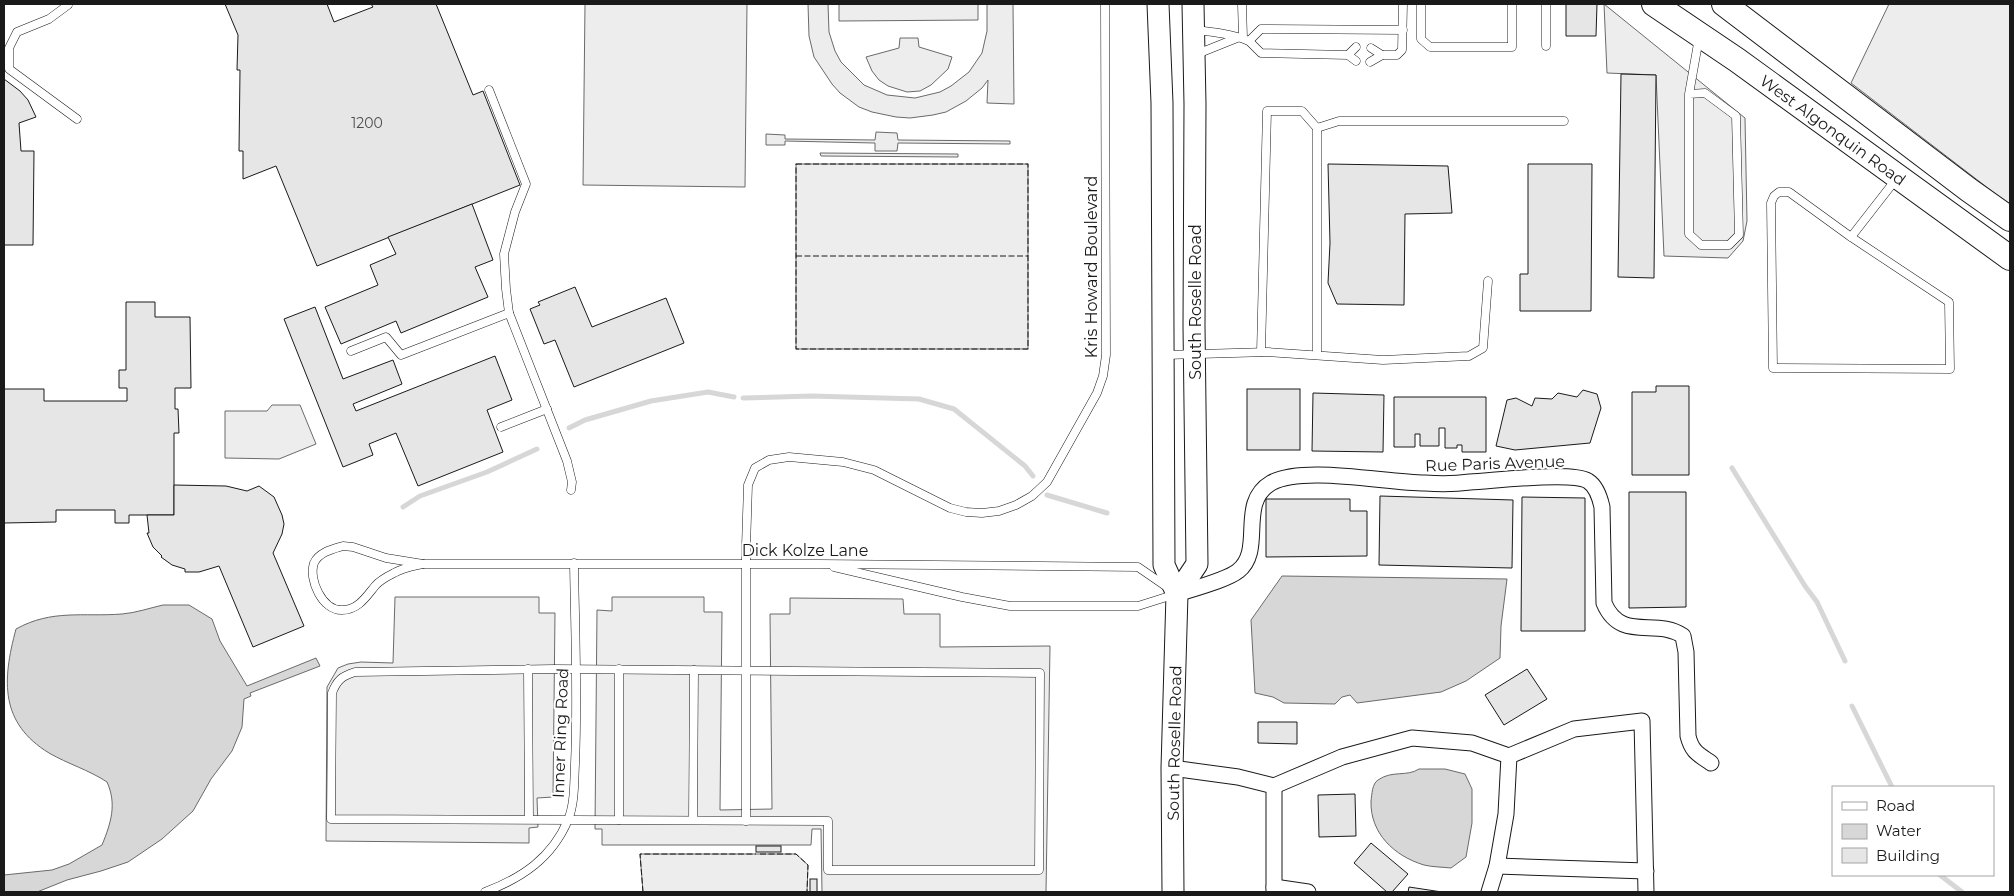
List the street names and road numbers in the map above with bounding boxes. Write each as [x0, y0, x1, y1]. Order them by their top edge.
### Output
street label: West Algonquin Road [1756, 71, 1909, 190]
street label: Kris Howard Boulevard [1082, 176, 1101, 358]
street label: South Roselle Road [1186, 224, 1205, 380]
street label: Rue Paris Avenue [1425, 452, 1565, 475]
street label: Dick Kolze Lane [742, 541, 868, 560]
street label: South Roselle Road [1164, 665, 1185, 821]
street label: Inner Ring Road [549, 668, 572, 799]

